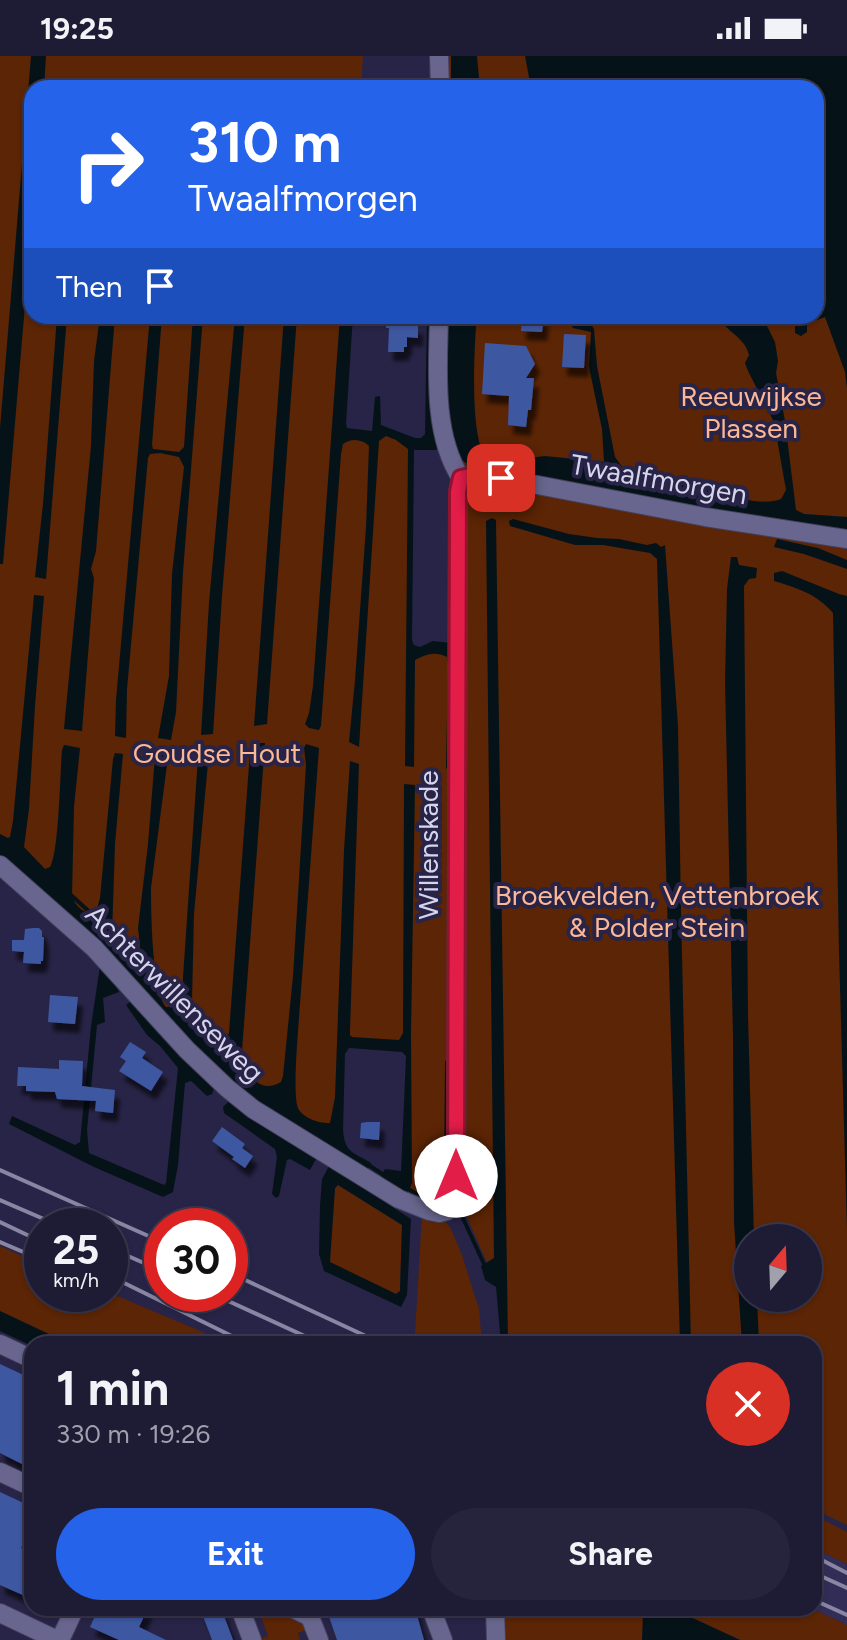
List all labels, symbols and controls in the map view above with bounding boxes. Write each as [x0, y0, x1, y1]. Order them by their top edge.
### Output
text: 19:25 [40, 10, 114, 47]
text: 310 m [188, 109, 341, 176]
icon: right [56, 112, 160, 216]
text: Twaalfmorgen [188, 177, 418, 220]
icon: arrive [138, 264, 182, 308]
text: Then [56, 268, 122, 305]
park label: Reeuwijkse Plassen [680, 379, 822, 445]
pin [467, 444, 535, 512]
street label: Twaalfmorgen [568, 447, 750, 511]
icon: arrive [479, 456, 523, 500]
park label: Goudse Hout [133, 736, 301, 770]
street label: Willenskade [411, 771, 445, 919]
park label: Broekvelden, Vettenbroek & Polder Stein [495, 878, 820, 944]
street label: Achterwillenseweg [79, 897, 271, 1089]
position arrow [414, 1134, 498, 1218]
speed limit sign: 30 [144, 1208, 248, 1312]
north arrow [734, 1224, 822, 1312]
map controls [734, 1224, 822, 1312]
text: 25 [53, 1226, 99, 1274]
text: km/h [53, 1268, 99, 1292]
text: 1 min [56, 1359, 169, 1417]
button: close [706, 1362, 790, 1446]
text: 330 m · 19:26 [56, 1418, 210, 1450]
button: Exit [56, 1508, 415, 1600]
button: Share [431, 1508, 790, 1600]

